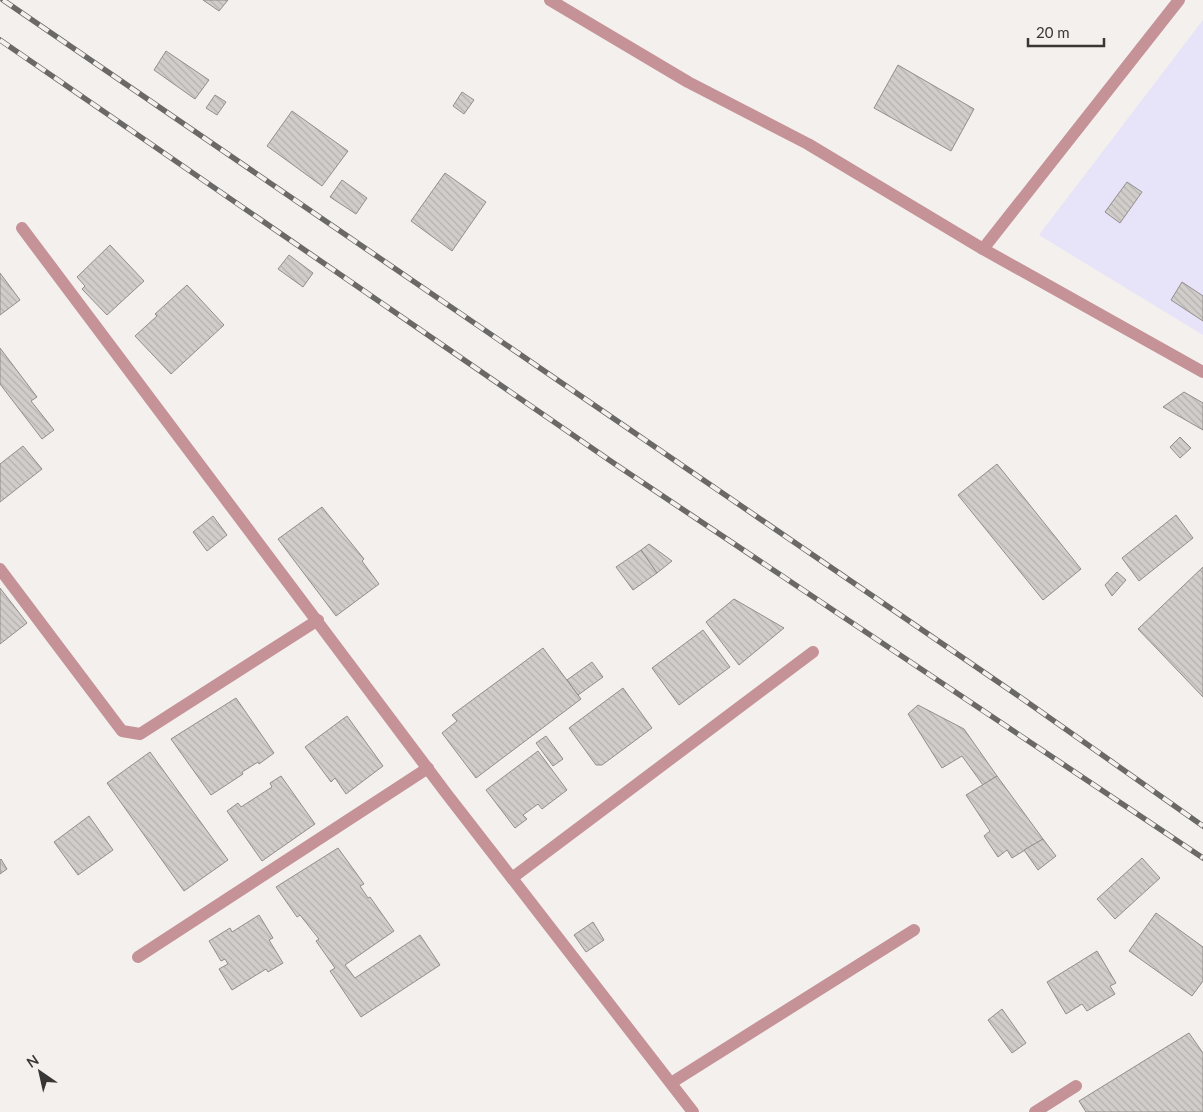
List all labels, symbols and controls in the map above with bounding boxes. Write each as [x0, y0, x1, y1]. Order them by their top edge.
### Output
scale bar [1028, 15, 1104, 47]
text: 20 m [1036, 23, 1070, 41]
north arrow [15, 1047, 65, 1097]
text: N [23, 1051, 42, 1071]

